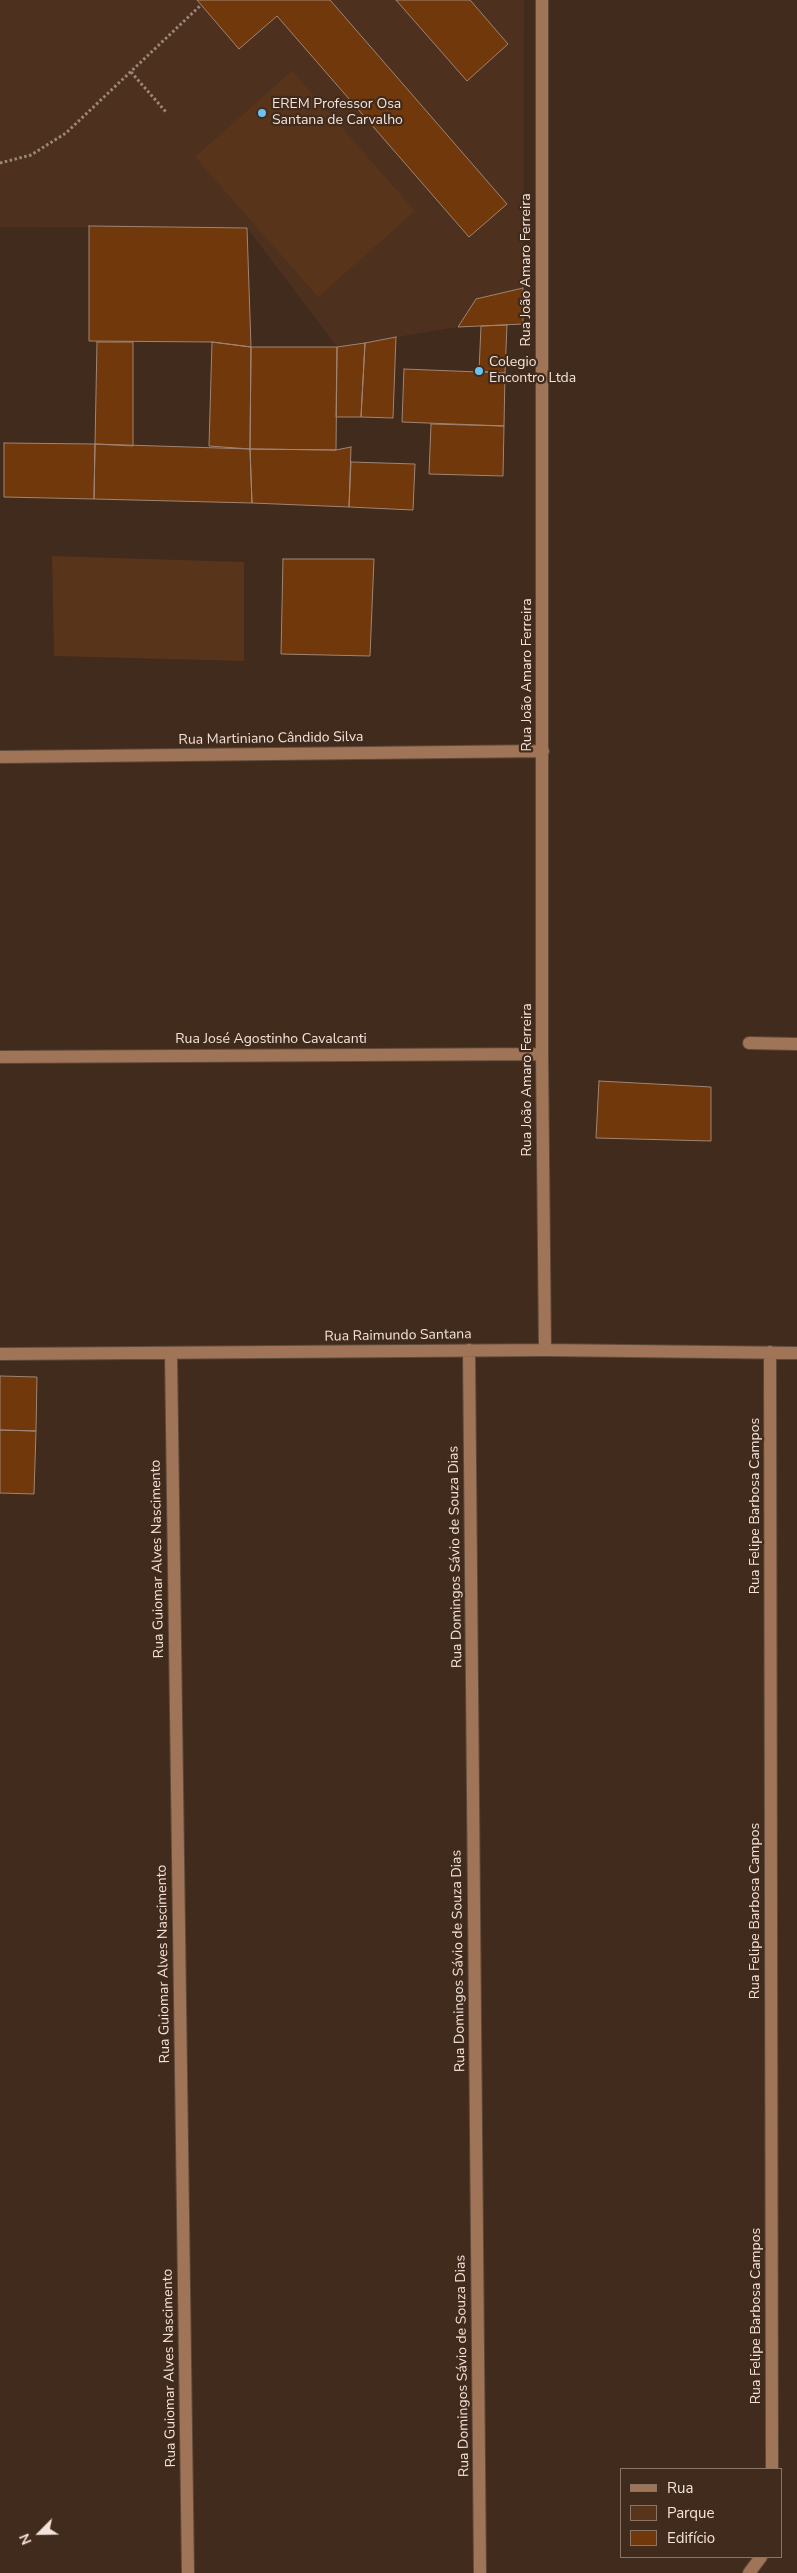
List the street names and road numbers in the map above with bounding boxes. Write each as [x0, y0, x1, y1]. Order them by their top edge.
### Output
street label: Rua João Amaro Ferreira [519, 193, 535, 347]
street label: Rua João Amaro Ferreira [520, 598, 536, 752]
street label: Rua Martiniano Cândido Silva [178, 729, 364, 749]
street label: Rua João Amaro Ferreira [520, 1003, 536, 1157]
street label: Rua José Agostinho Cavalcanti [175, 1032, 367, 1048]
street label: Rua Raimundo Santana [324, 1326, 472, 1346]
street label: Rua Felipe Barbosa Campos [748, 1418, 764, 1594]
street label: Rua Domingos Sávio de Souza Dias [446, 1446, 466, 1668]
street label: Rua Guiomar Alves Nascimento [148, 1460, 168, 1658]
street label: Rua Felipe Barbosa Campos [748, 1823, 764, 1999]
street label: Rua Domingos Sávio de Souza Dias [449, 1850, 469, 2072]
street label: Rua Guiomar Alves Nascimento [154, 1865, 174, 2063]
street label: Rua Felipe Barbosa Campos [749, 2228, 765, 2404]
street label: Rua Domingos Sávio de Souza Dias [453, 2255, 473, 2477]
street label: Rua Guiomar Alves Nascimento [160, 2269, 180, 2467]

